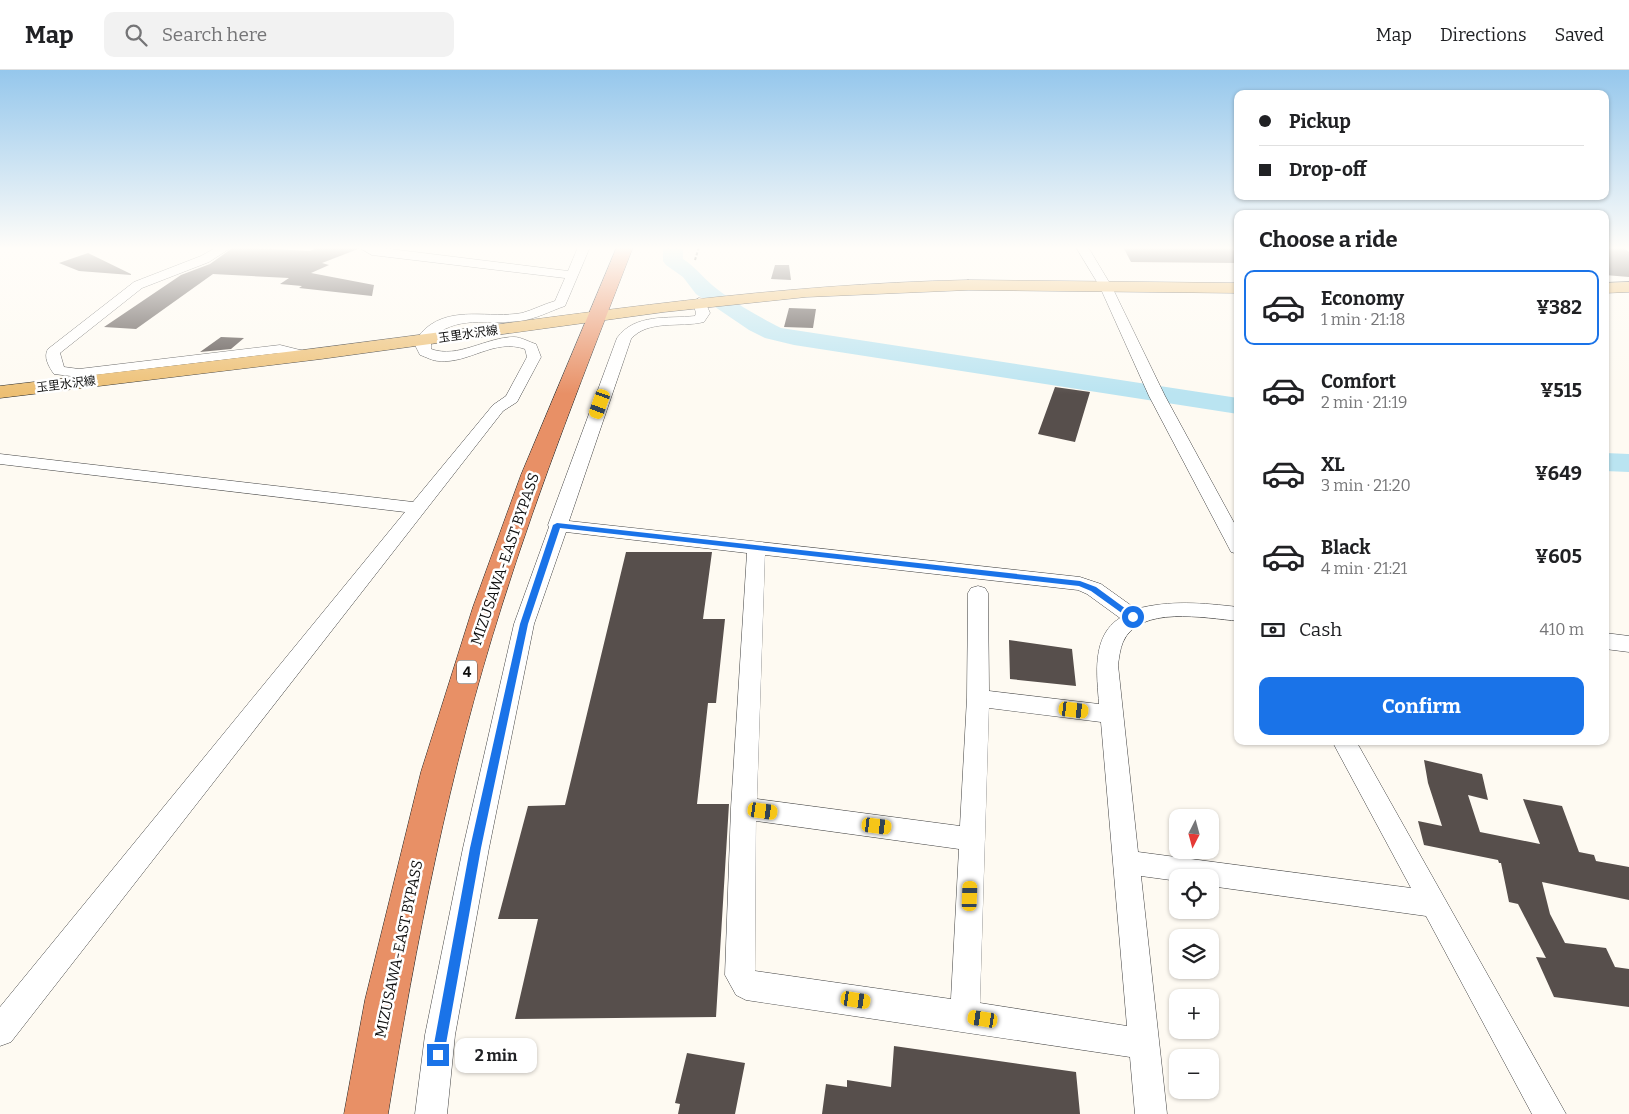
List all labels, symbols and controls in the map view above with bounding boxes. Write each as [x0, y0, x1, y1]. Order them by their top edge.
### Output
search box [104, 12, 454, 57]
text: Map [25, 21, 74, 49]
icon: search [122, 21, 150, 49]
text: Search here [162, 23, 267, 46]
text: Map [1376, 24, 1412, 46]
text: Directions [1440, 24, 1527, 46]
text: Saved [1555, 24, 1604, 46]
text: Pickup [1289, 110, 1351, 133]
text: Drop-off [1289, 158, 1367, 181]
text: Choose a ride [1259, 226, 1398, 253]
icon: car [1261, 285, 1306, 330]
text: Economy [1321, 287, 1404, 310]
text: ¥382 [1536, 296, 1582, 319]
text: 1 min · 21:18 [1321, 310, 1405, 329]
street label: 玉里水沢線 [437, 323, 499, 345]
icon: car [1261, 368, 1306, 413]
text: Comfort [1321, 370, 1396, 393]
street label: 玉里水沢線 [35, 373, 97, 395]
text: ¥515 [1540, 379, 1582, 402]
car [587, 387, 612, 421]
text: 2 min · 21:19 [1321, 393, 1407, 412]
icon: car [1261, 451, 1306, 496]
text: XL [1321, 453, 1345, 476]
text: ¥649 [1535, 462, 1582, 485]
street label: MIZUSAWA-EAST BYPASS [467, 470, 543, 648]
text: 3 min · 21:20 [1321, 476, 1411, 495]
icon: car [1261, 534, 1306, 579]
text: Black [1321, 536, 1371, 559]
text: ¥605 [1535, 545, 1582, 568]
text: 4 min · 21:21 [1321, 559, 1407, 578]
route start [1122, 606, 1144, 628]
icon: cash [1259, 616, 1287, 644]
text: Cash [1299, 618, 1342, 641]
text: 410 m [1539, 620, 1584, 639]
road number: 4 [457, 660, 477, 684]
button: Confirm [1259, 677, 1584, 735]
car [1058, 701, 1089, 719]
car [747, 801, 778, 821]
north arrow [1169, 809, 1219, 859]
map controls [1169, 809, 1219, 1099]
car [861, 817, 892, 835]
street label: MIZUSAWA-EAST BYPASS [371, 858, 427, 1040]
button: locate [1169, 869, 1219, 919]
car [961, 881, 978, 911]
button: layers [1169, 929, 1219, 979]
button: + [1169, 989, 1219, 1039]
car [840, 990, 871, 1010]
car [967, 1009, 998, 1029]
callout: 2 min [456, 1038, 538, 1072]
route end [427, 1044, 449, 1066]
text: 2 min [475, 1046, 517, 1065]
button: − [1169, 1049, 1219, 1099]

